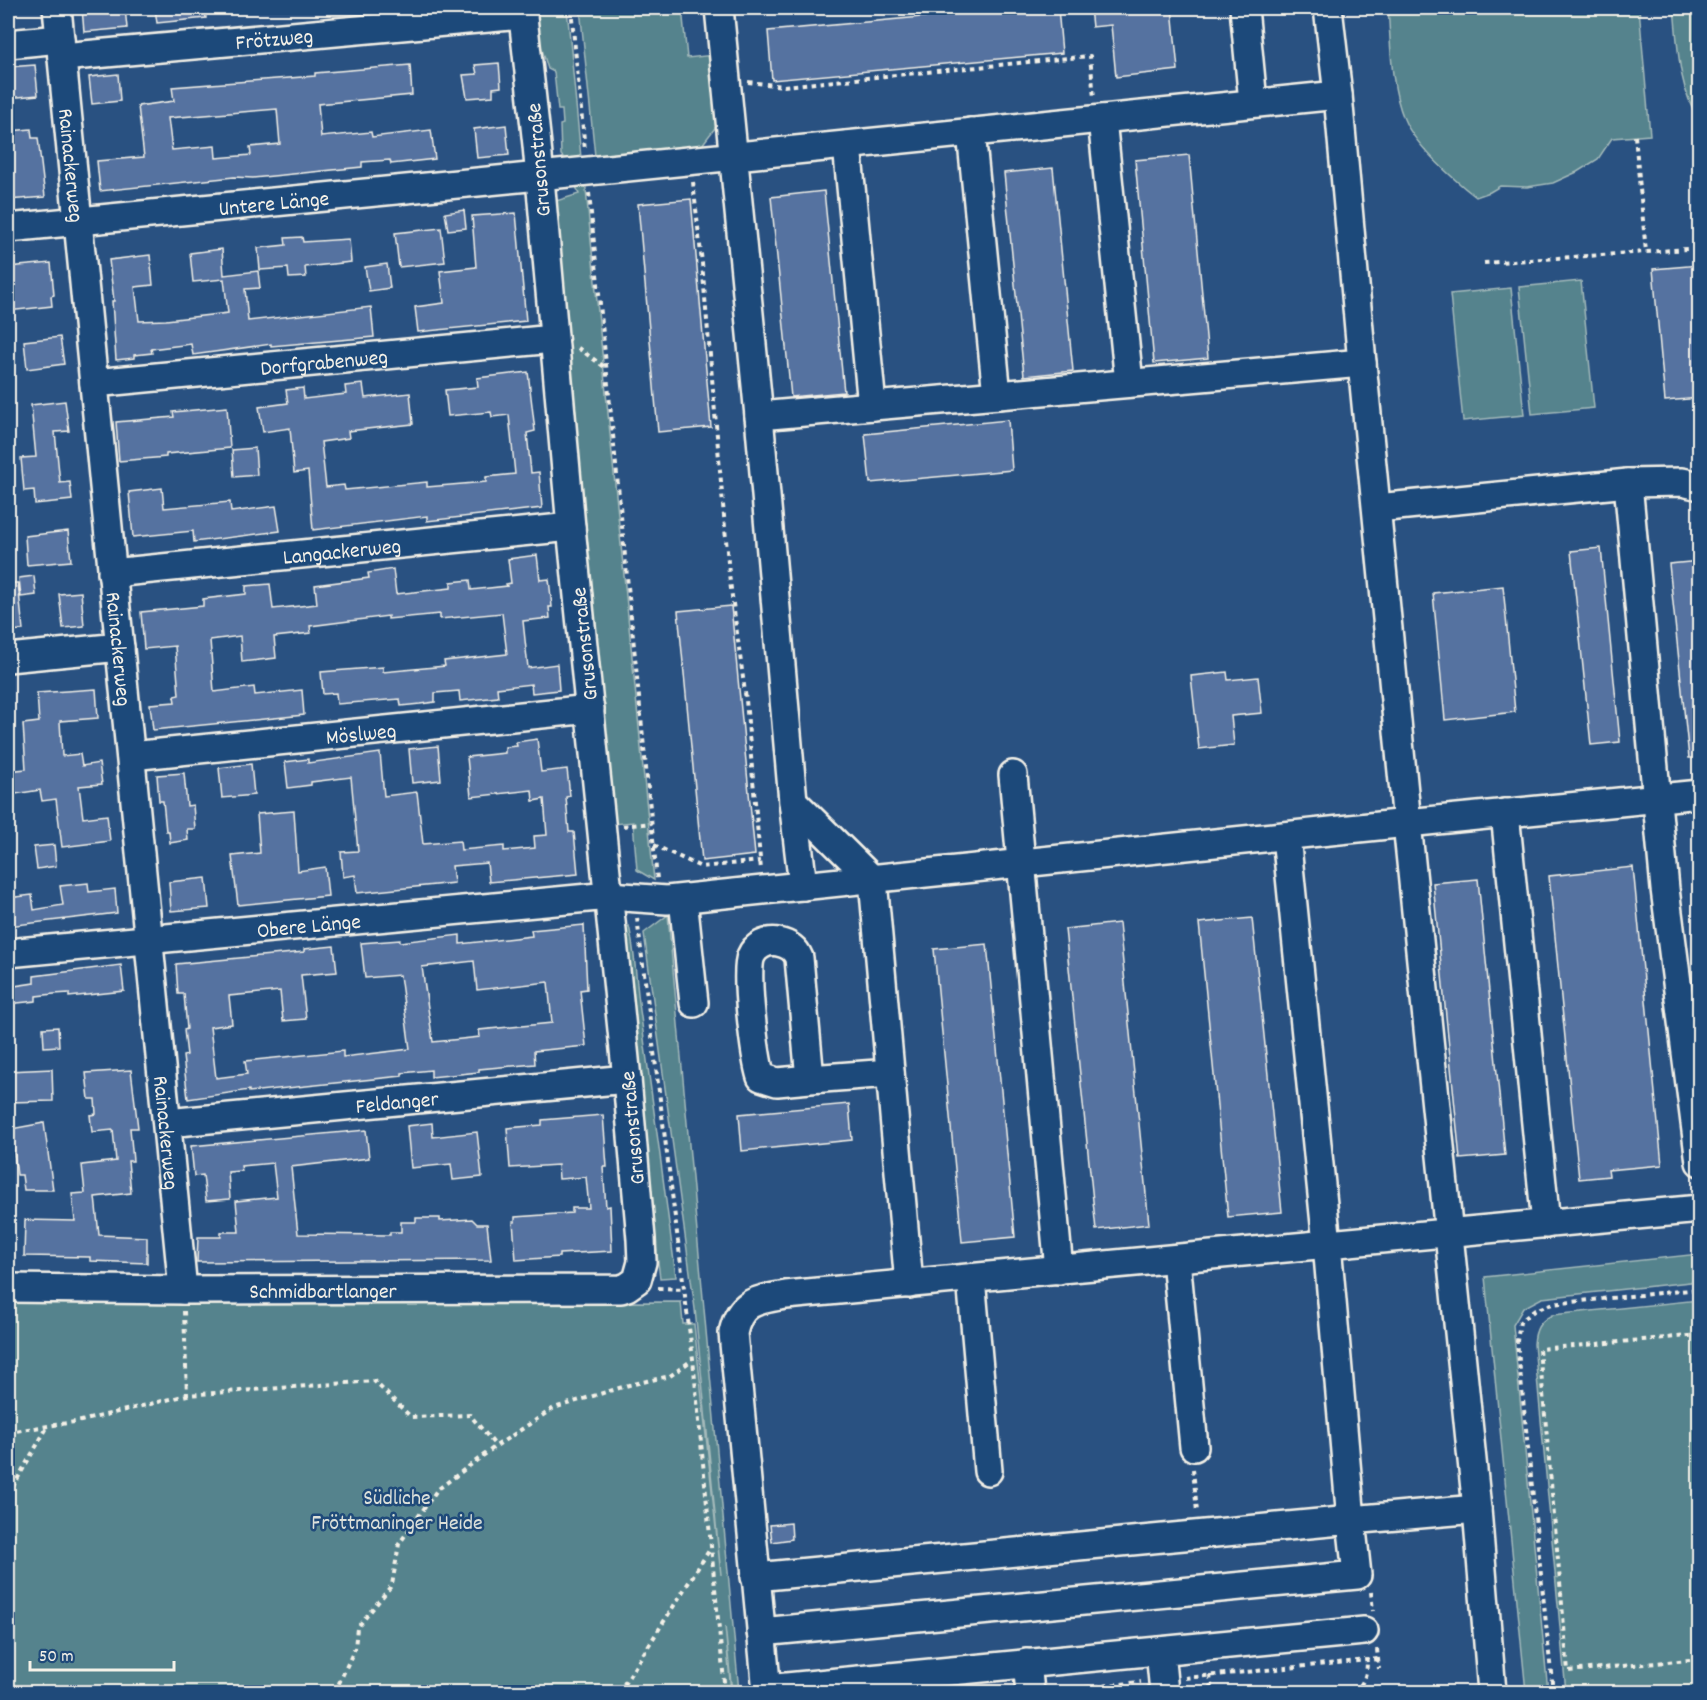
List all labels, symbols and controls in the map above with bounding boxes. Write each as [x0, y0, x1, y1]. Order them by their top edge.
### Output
street label: Frötzweg [234, 22, 315, 60]
street label: Grusonstraße [520, 102, 561, 218]
street label: Rainackerweg [48, 107, 90, 224]
street label: Untere Länge [217, 185, 331, 226]
street label: Dorfgrabenweg [259, 343, 390, 386]
street label: Langackerweg [282, 532, 403, 575]
street label: Grusonstraße [565, 585, 608, 702]
street label: Rainackerweg [95, 591, 138, 708]
street label: Möslweg [324, 717, 398, 755]
street label: Obere Länge [256, 908, 362, 948]
street label: Grusonstraße [614, 1070, 655, 1186]
street label: Rainackerweg [143, 1074, 185, 1192]
street label: Feldanger [354, 1085, 441, 1124]
street label: Schmidbartlanger [249, 1278, 398, 1309]
park label: Südliche Fröttmaninger Heide [311, 1484, 483, 1540]
scale bar [30, 1634, 174, 1672]
text: 50 m [39, 1645, 74, 1670]

